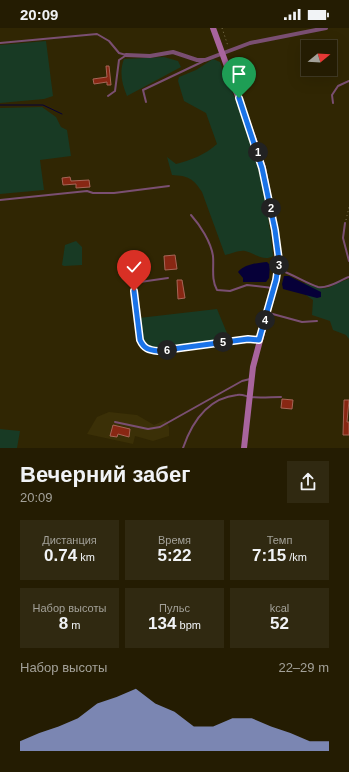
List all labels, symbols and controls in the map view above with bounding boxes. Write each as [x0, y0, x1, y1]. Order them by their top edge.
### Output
text: 20:09 [20, 6, 58, 23]
north arrow [301, 40, 337, 76]
map controls [301, 40, 337, 76]
pin [222, 57, 256, 98]
icon: arrive [228, 63, 250, 85]
pin: 1 [248, 142, 268, 162]
text: 1 [255, 146, 261, 158]
pin: 2 [261, 198, 281, 218]
text: 2 [268, 202, 274, 214]
pin [117, 250, 151, 291]
pin: 3 [269, 255, 289, 275]
icon: check [123, 256, 145, 278]
text: 3 [276, 259, 282, 271]
pin: 4 [255, 310, 275, 330]
text: 4 [262, 314, 268, 326]
pin: 5 [213, 332, 233, 352]
text: 5 [220, 336, 226, 348]
pin: 6 [157, 340, 177, 360]
text: 6 [164, 344, 170, 356]
button: share [287, 461, 329, 503]
text: Вечерний забег [20, 462, 190, 487]
text: 20:09 [20, 490, 53, 505]
text: Дистанция [42, 534, 97, 546]
text: Время [158, 534, 191, 546]
text: Темп [267, 534, 292, 546]
text: 0.74 [44, 546, 77, 565]
text: 5:22 [157, 546, 192, 565]
text: 7:15 [252, 546, 286, 565]
text: km [77, 551, 95, 563]
text: /km [286, 551, 307, 563]
text: Набор высоты [33, 602, 106, 614]
text: Пульс [159, 602, 190, 614]
text: kcal [270, 602, 289, 614]
text: 8 [59, 614, 68, 633]
text: 134 [148, 614, 176, 633]
text: 52 [270, 614, 289, 633]
text: m [68, 619, 80, 631]
text: bpm [176, 619, 201, 631]
text: Набор высоты [20, 660, 107, 675]
text: 22–29 m [278, 660, 329, 675]

